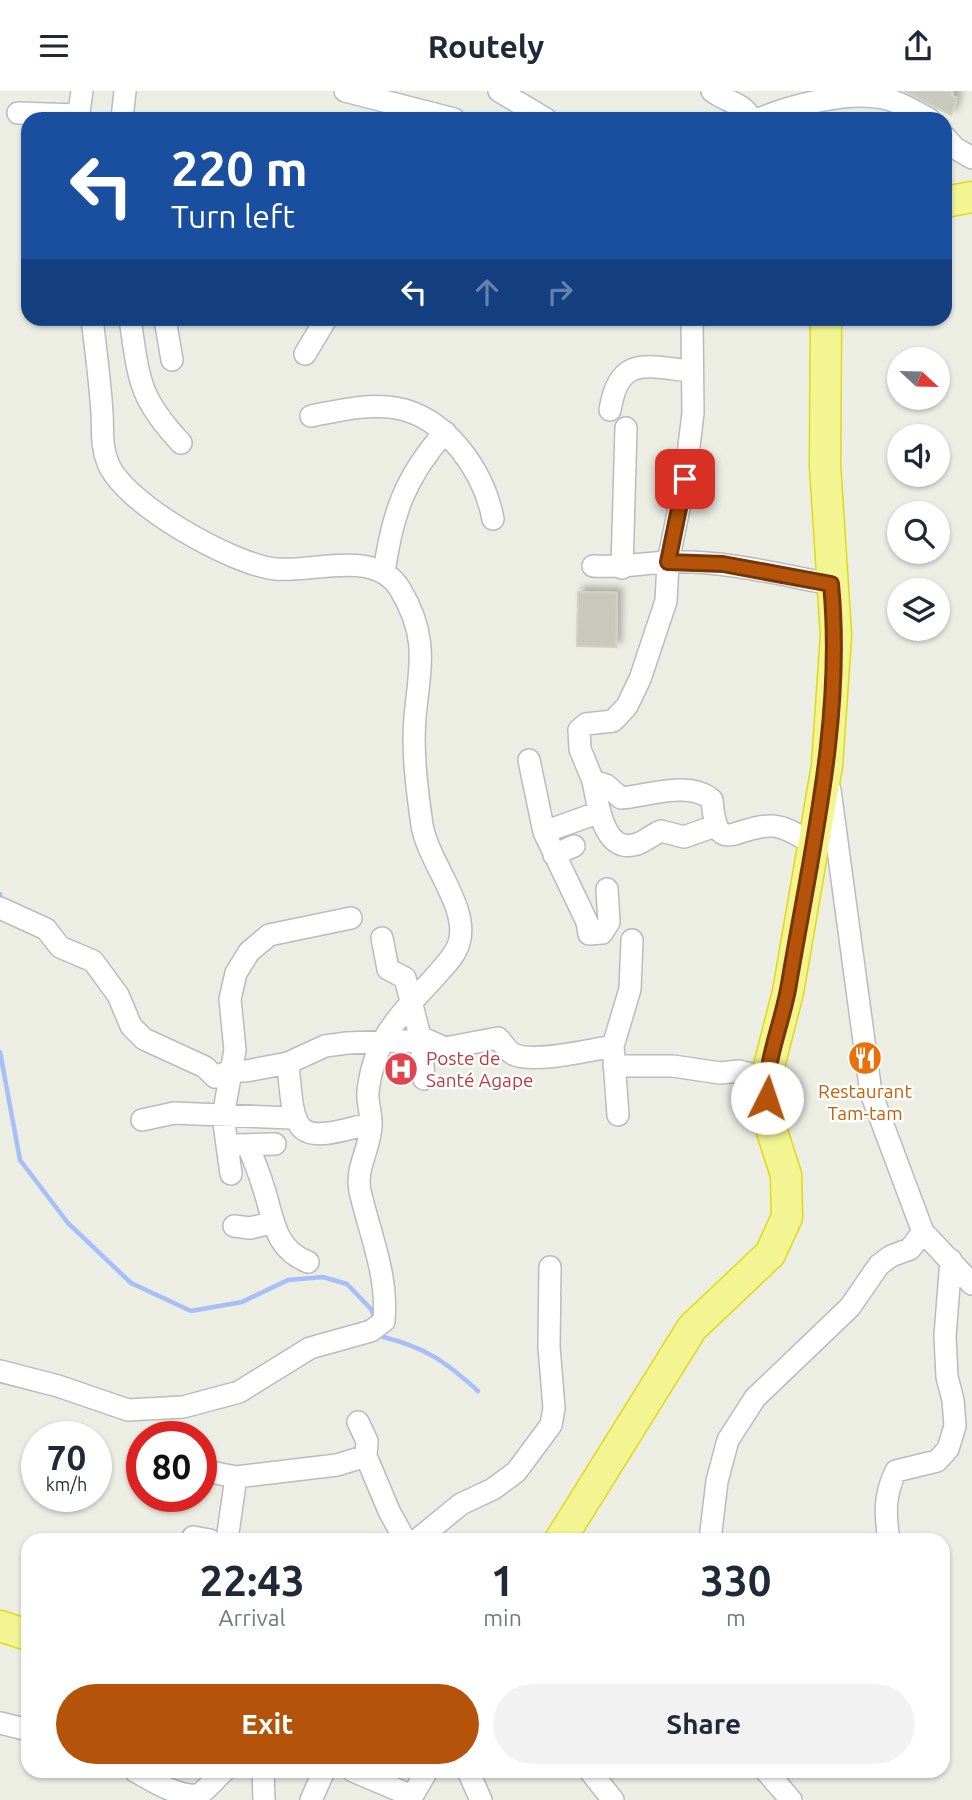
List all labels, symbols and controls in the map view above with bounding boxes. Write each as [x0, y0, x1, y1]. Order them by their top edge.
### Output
icon: menu [35, 27, 73, 65]
icon: share [899, 27, 937, 65]
text: Routely [428, 28, 544, 64]
icon: left [56, 140, 147, 231]
text: 220 m [171, 140, 308, 195]
text: Turn left [171, 198, 295, 234]
icon: left [395, 273, 433, 311]
icon: ahead [468, 273, 506, 311]
icon: right [541, 273, 579, 311]
north arrow [887, 347, 950, 409]
map controls [887, 347, 950, 641]
button: sound [887, 424, 950, 487]
pin [655, 449, 715, 509]
icon: arrive [666, 460, 704, 498]
button: search [887, 501, 950, 564]
button: layers [887, 578, 950, 641]
restaurant icon: Restaurant Tam-tam [846, 1039, 884, 1077]
place label: Poste de Santé Agape [426, 1047, 533, 1091]
hospital icon: Poste de Santé Agape [382, 1050, 420, 1088]
position arrow [730, 1061, 804, 1135]
place label: Restaurant Tam-tam [818, 1080, 912, 1124]
speed limit sign: 80 [126, 1421, 217, 1512]
text: 70 [47, 1437, 86, 1477]
text: km/h [46, 1474, 87, 1494]
text: 22:43 [200, 1557, 305, 1604]
text: 1 [491, 1557, 514, 1604]
text: 330 [700, 1557, 771, 1604]
text: Arrival [219, 1605, 286, 1630]
text: min [483, 1605, 522, 1630]
text: m [726, 1605, 746, 1630]
button: Exit [56, 1684, 479, 1764]
button: Share [493, 1684, 915, 1764]

